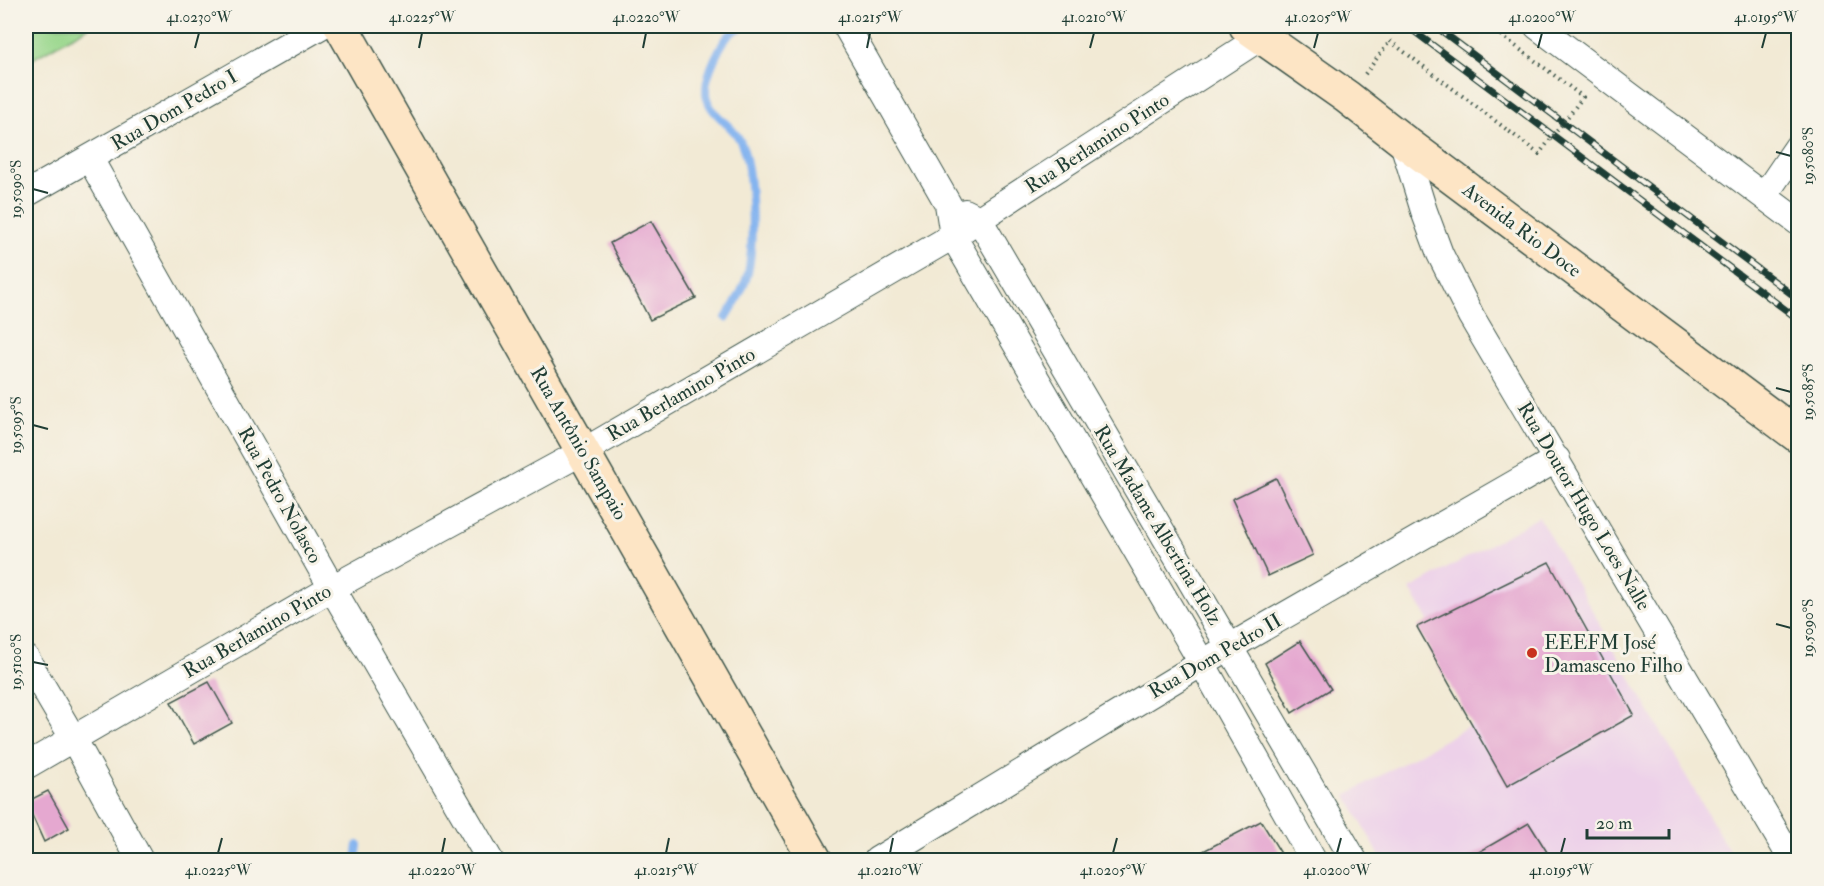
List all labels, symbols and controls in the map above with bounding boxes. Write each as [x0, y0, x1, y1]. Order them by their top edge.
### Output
text: 41.0230°W [166, 8, 233, 27]
text: 41.0225°W [389, 8, 456, 27]
text: 41.0220°W [612, 8, 680, 27]
text: 41.0215°W [838, 8, 903, 27]
text: 41.0210°W [1061, 8, 1127, 27]
text: 41.0205°W [1285, 8, 1352, 27]
text: 41.0200°W [1508, 8, 1577, 27]
text: 41.0195°W [1734, 8, 1799, 27]
street label: Rua Dom Pedro I [107, 64, 241, 156]
street label: Rua Berlamino Pinto [1020, 87, 1174, 199]
text: 19.5080°S [1799, 127, 1818, 185]
text: 19.5090°S [7, 160, 26, 218]
street label: Avenida Rio Doce [1457, 177, 1586, 283]
street label: Rua Berlamino Pinto [602, 341, 760, 447]
street label: Rua Antônio Sampaio [524, 362, 633, 525]
text: 19.5085°S [1799, 363, 1818, 421]
text: 19.5095°S [7, 396, 26, 454]
street label: Rua Doutor Hugo Loes Nalle [1512, 397, 1656, 615]
street label: Rua Madame Albertina Holz [1088, 420, 1228, 630]
street label: Rua Pedro Nolasco [232, 422, 328, 568]
street label: Rua Berlamino Pinto [178, 578, 336, 684]
text: 19.5090°S [1799, 599, 1818, 657]
street label: Rua Dom Pedro II [1144, 608, 1286, 704]
place label: EEEFM José Damasceno Filho [1544, 630, 1683, 678]
text: 19.5100°S [7, 634, 26, 690]
marker: EEEFM José Damasceno Filho [1525, 646, 1539, 660]
scale bar [1587, 802, 1670, 840]
text: 20 m [1596, 812, 1632, 835]
text: 41.0225°W [185, 861, 252, 880]
text: 41.0220°W [408, 861, 476, 880]
text: 41.0215°W [634, 861, 699, 880]
text: 41.0210°W [857, 861, 923, 880]
text: 41.0205°W [1080, 861, 1147, 880]
text: 41.0200°W [1303, 861, 1372, 880]
text: 41.0195°W [1529, 861, 1594, 880]

